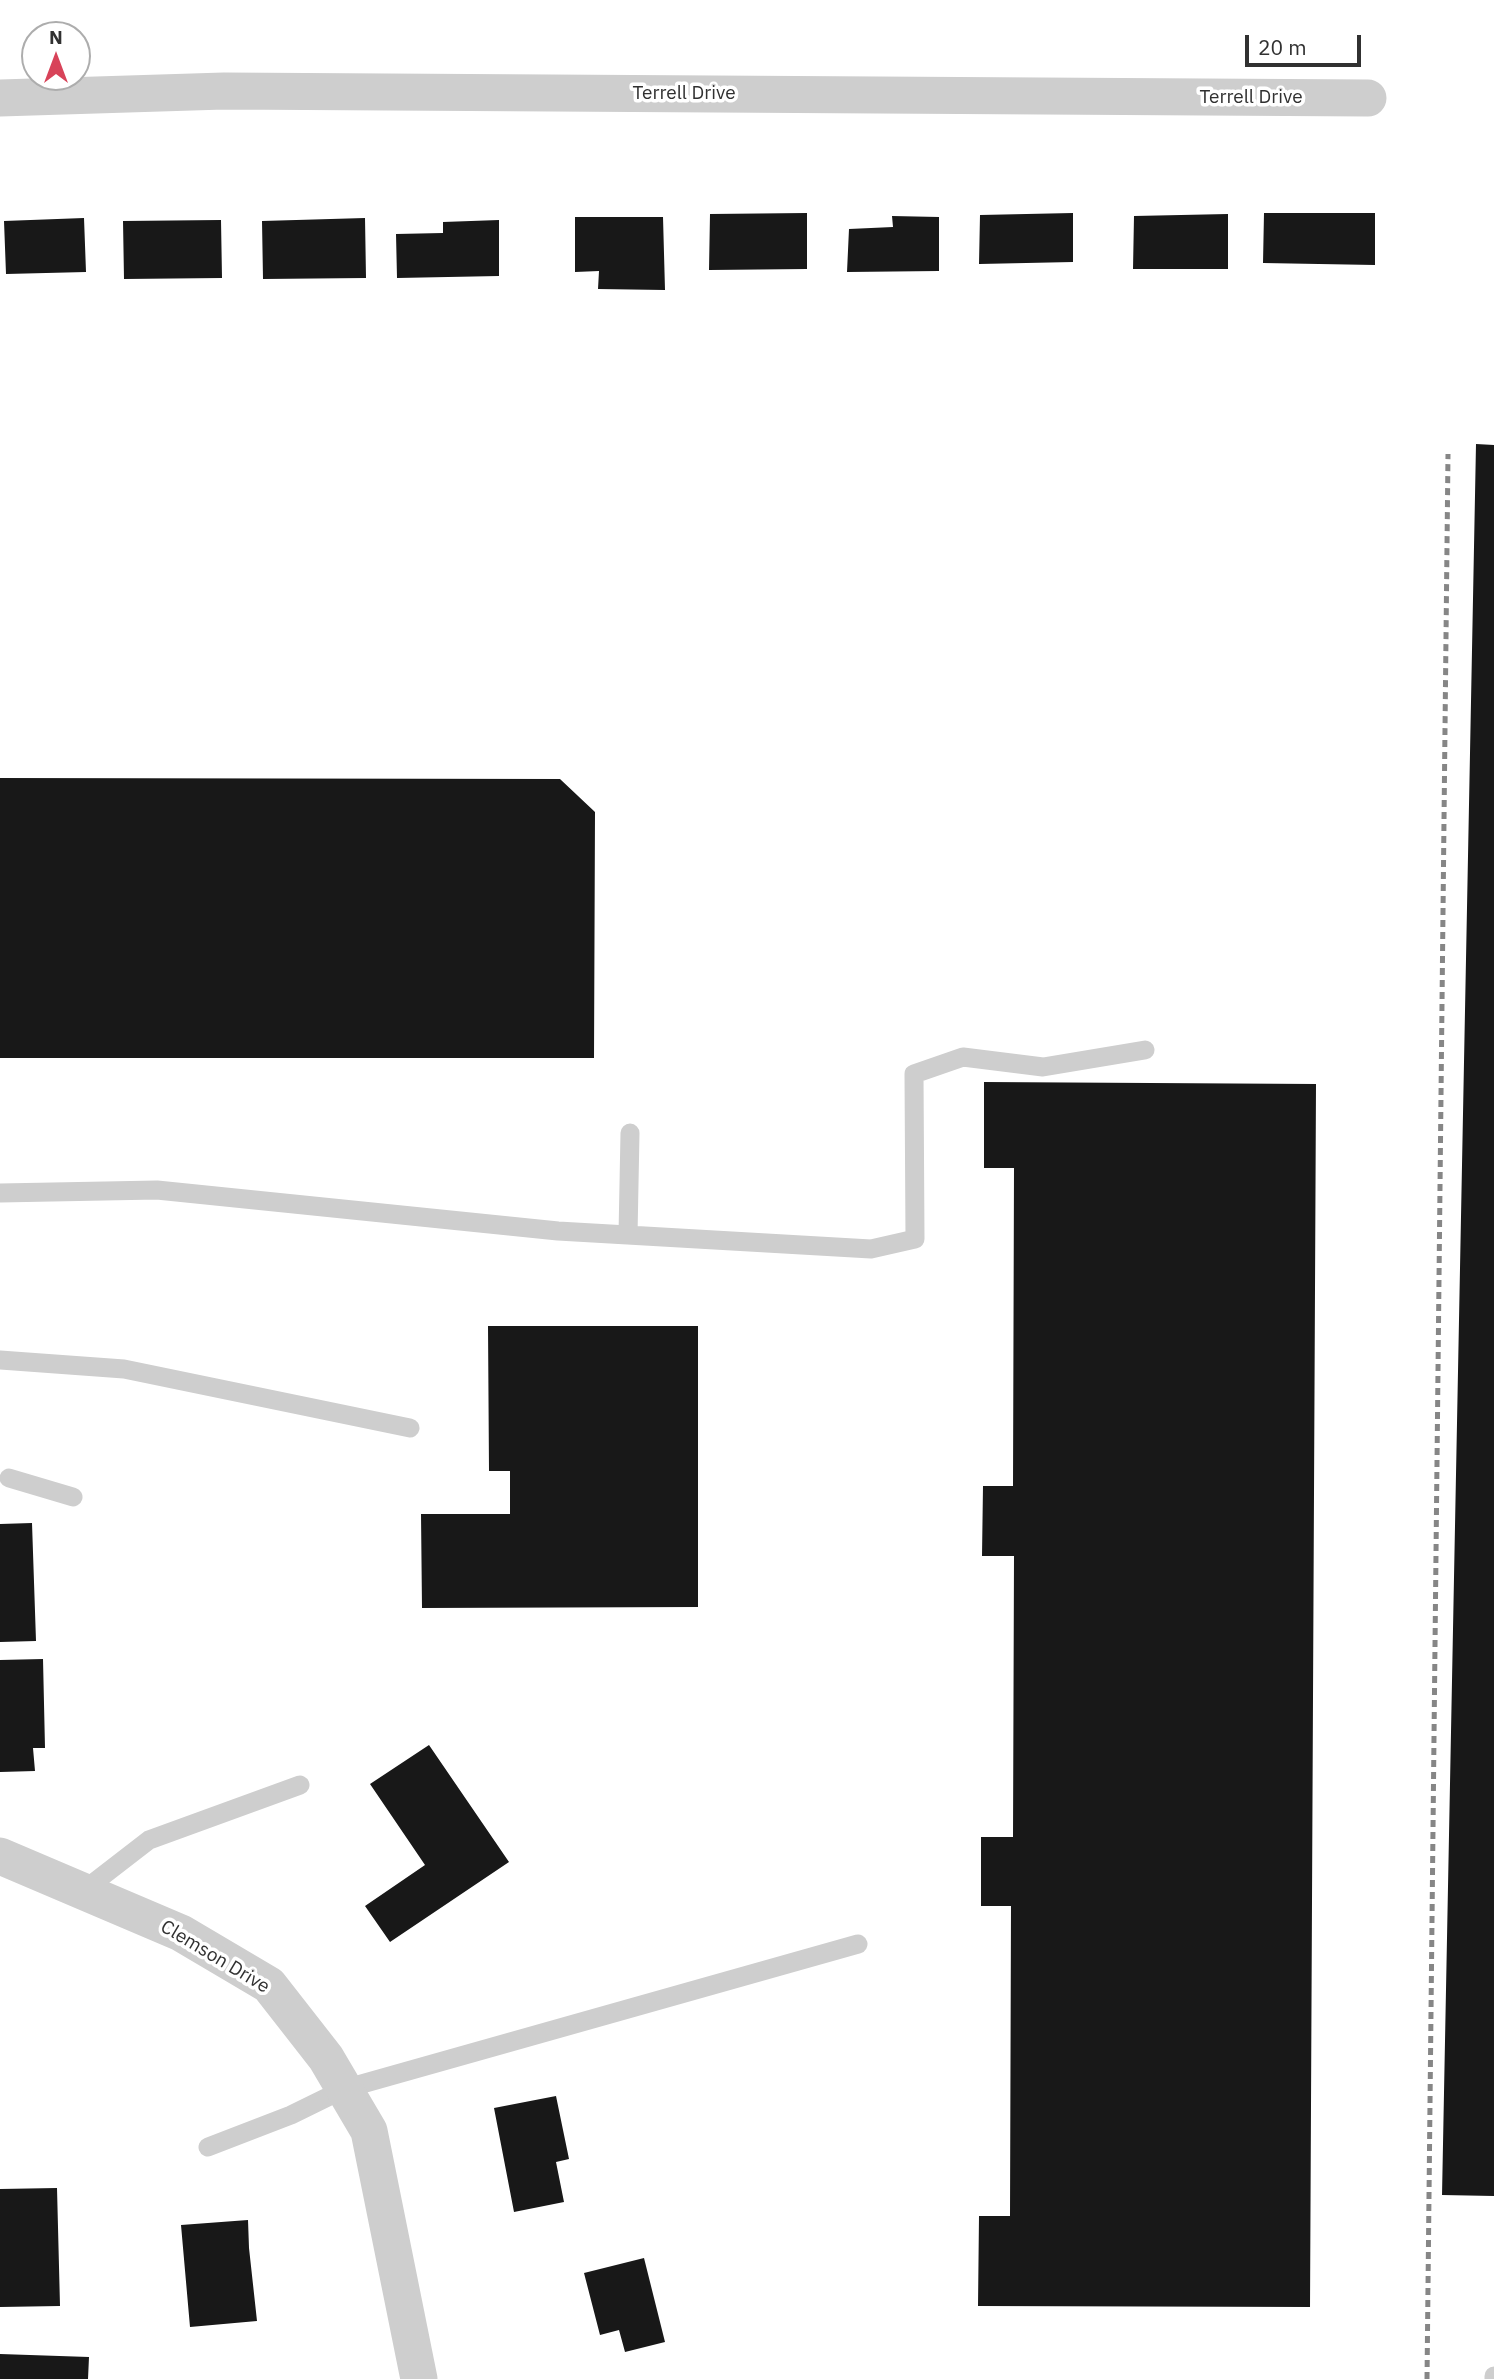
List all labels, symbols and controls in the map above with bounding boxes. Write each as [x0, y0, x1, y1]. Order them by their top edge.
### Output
north arrow [21, 21, 91, 91]
scale bar [1249, 21, 1364, 65]
text: N [49, 25, 63, 49]
text: 20 m [1258, 33, 1307, 61]
street label: Terrell Drive [632, 83, 736, 105]
street label: Terrell Drive [1199, 87, 1303, 109]
street label: Clemson Drive [156, 1915, 274, 1999]

